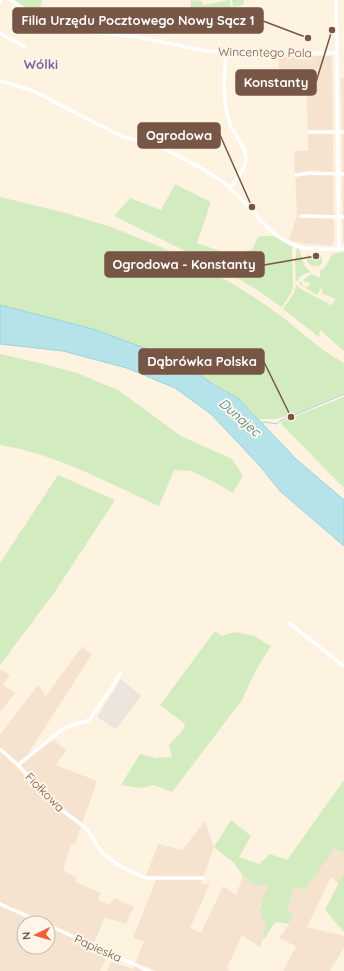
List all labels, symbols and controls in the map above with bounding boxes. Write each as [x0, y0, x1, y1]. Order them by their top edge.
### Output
callout: Filia Urzędu Pocztowego Nowy Sącz 1 [13, 8, 263, 33]
text: Filia Urzędu Pocztowego Nowy Sącz 1 [21, 12, 255, 28]
street label: Wincentego Pola [218, 44, 312, 60]
district label: Wólki [24, 56, 58, 72]
callout: Konstanty [236, 70, 316, 95]
text: Konstanty [244, 74, 308, 90]
callout: Ogrodowa [138, 123, 220, 148]
text: Ogrodowa [146, 127, 212, 143]
callout: Ogrodowa - Konstanty [105, 252, 264, 277]
text: Ogrodowa - Konstanty [112, 256, 256, 272]
callout: Dąbrówka Polska [139, 349, 264, 374]
text: Dąbrówka Polska [147, 353, 257, 369]
water label: Dunajec [216, 395, 265, 440]
street label: Fiołkowa [22, 769, 68, 815]
north arrow [16, 915, 56, 955]
text: N [19, 931, 33, 941]
street label: Papieska [72, 931, 124, 965]

